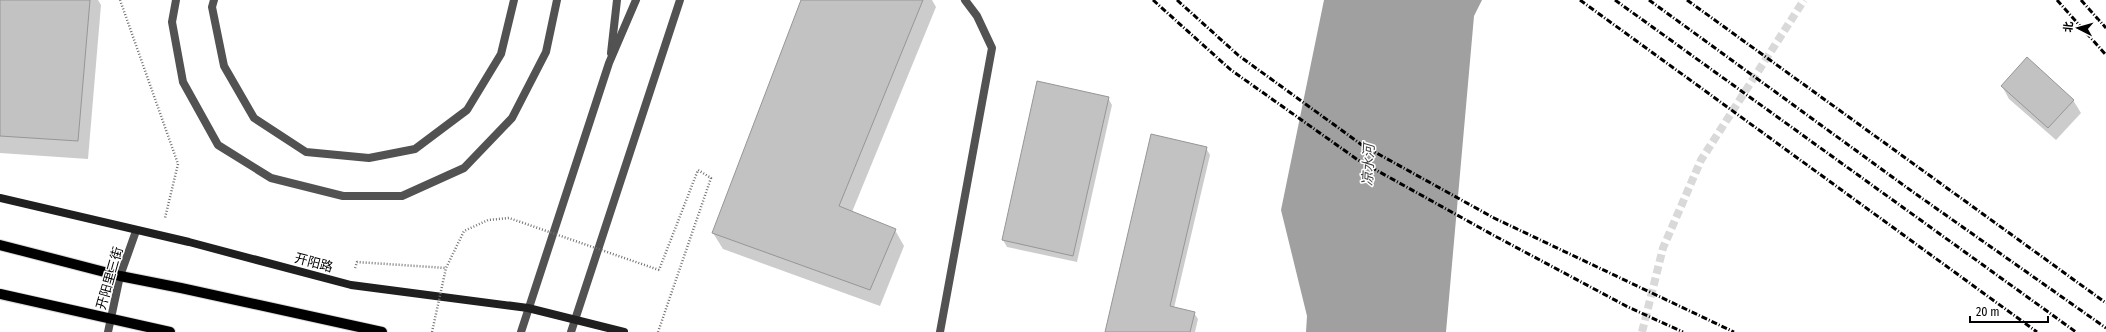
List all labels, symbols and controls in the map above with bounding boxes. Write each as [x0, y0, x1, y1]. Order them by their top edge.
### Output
north arrow [2058, 8, 2098, 48]
text: 北 [2062, 21, 2076, 33]
water label: 凉水河 [1359, 141, 1378, 186]
street label: 开阳里三街 [93, 245, 126, 311]
street label: 开阳路 [293, 250, 335, 275]
scale bar [1970, 298, 2048, 324]
text: 20 m [1976, 305, 2000, 319]

